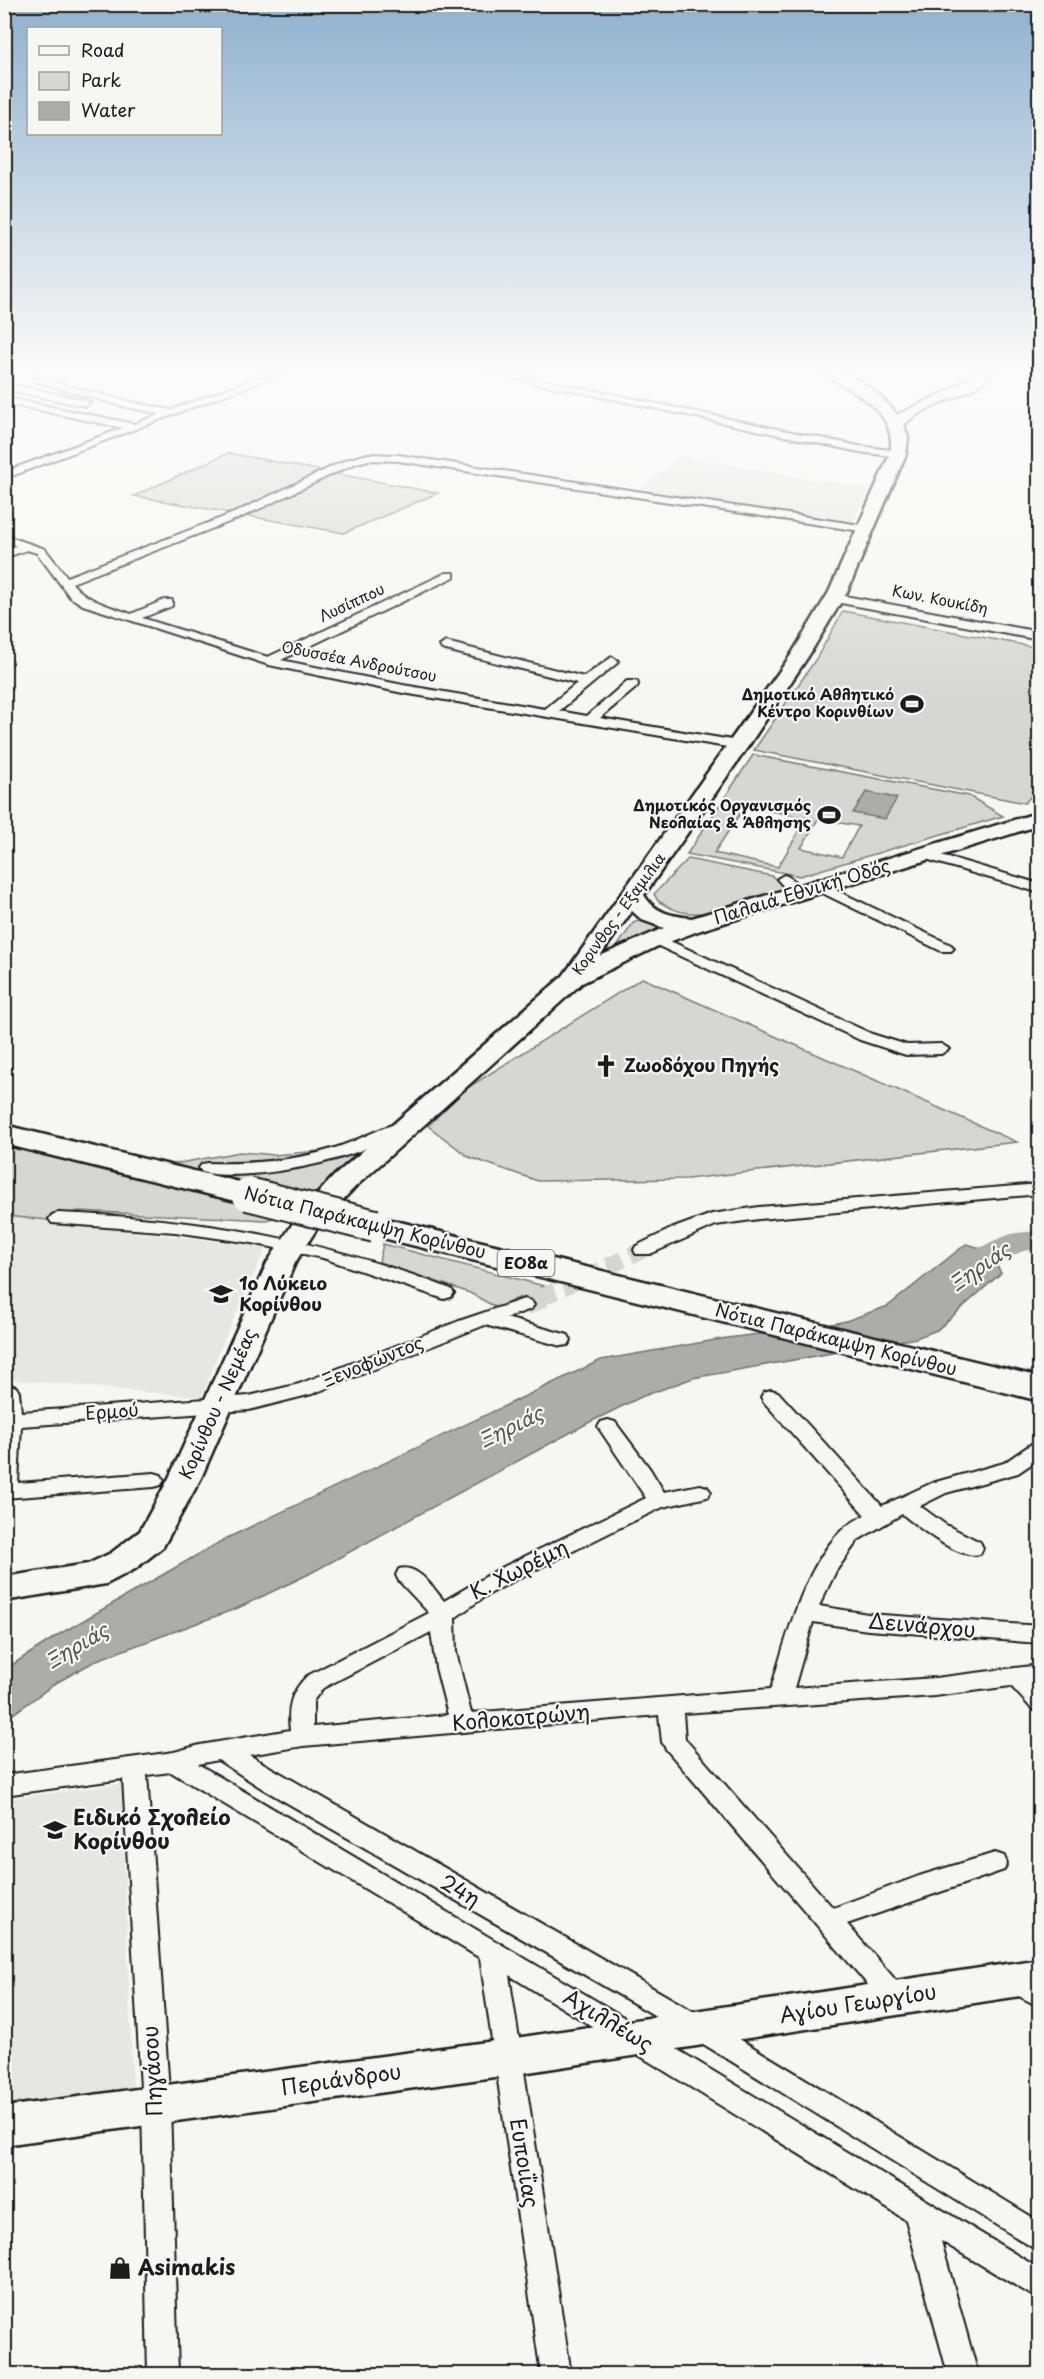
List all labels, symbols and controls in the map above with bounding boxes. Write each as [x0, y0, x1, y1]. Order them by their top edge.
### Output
legend [27, 27, 222, 135]
text: Road [81, 36, 125, 63]
text: Park [81, 66, 121, 93]
text: Water [81, 96, 136, 123]
street label: Λυσίππου [315, 576, 388, 627]
street label: Κων. Κουκίδη [890, 578, 990, 619]
street label: Οδυσσέα Ανδρούτσου [280, 634, 439, 687]
place label: Δημοτικό Αθλητικό Κέντρο Κορινθίων [742, 682, 894, 722]
sports icon: Δημοτικό Αθλητικό Κέντρο Κορινθίων [899, 691, 925, 717]
place label: Δημοτικός Οργανισμός Νεολαίας & Άθλησης [633, 793, 811, 833]
sports icon: Δημοτικός Οργανισμός Νεολαίας & Άθλησης [816, 802, 842, 828]
street label: Κορινθος - Εξαμιλια [565, 847, 670, 979]
street label: Παλαιά Εθνική Οδός [710, 851, 893, 930]
place label: Ζωοδόχου Πηγής [624, 1051, 779, 1078]
church icon: Ζωοδόχου Πηγής [593, 1053, 619, 1079]
street label: Νότια Παράκαμψη Κορίνθου [242, 1178, 489, 1265]
water label: Ξηριάς [943, 1233, 1017, 1298]
road number: ΕΟ8α [498, 1250, 554, 1276]
place label: 1ο Λύκειο Κορίνθου [239, 1269, 327, 1317]
school or university icon: 1ο Λύκειο Κορίνθου [208, 1281, 234, 1307]
street label: Νότια Παράκαμψη Κορίνθου [713, 1295, 960, 1382]
street label: Κορίνθου - Νεμέας [171, 1323, 262, 1483]
street label: Ξενοφώντος [318, 1328, 427, 1393]
street label: Ερμού [84, 1395, 140, 1426]
water label: Ξηριάς [473, 1397, 549, 1455]
street label: Κ. Χωρέμη [463, 1530, 573, 1607]
street label: Δεινάρχου [867, 1603, 977, 1645]
water label: Ξηριάς [40, 1614, 115, 1676]
street label: Κολοκοτρώνη [451, 1694, 591, 1738]
place label: Ειδικό Σχολείο Κορίνθου [73, 1800, 231, 1856]
school or university icon: Ειδικό Σχολείο Κορίνθου [42, 1817, 68, 1843]
street label: 24η [435, 1865, 487, 1914]
street label: Αγίου Γεωργίου [777, 1974, 938, 2030]
street label: Αχιλλέως [558, 1980, 660, 2059]
street label: Πηγάσου [133, 2025, 169, 2117]
street label: Περιάνδρου [278, 2054, 403, 2102]
street label: Ευποιΐας [503, 2116, 549, 2210]
place label: Asimakis [138, 2250, 235, 2282]
shop icon: Asimakis [107, 2255, 133, 2281]

